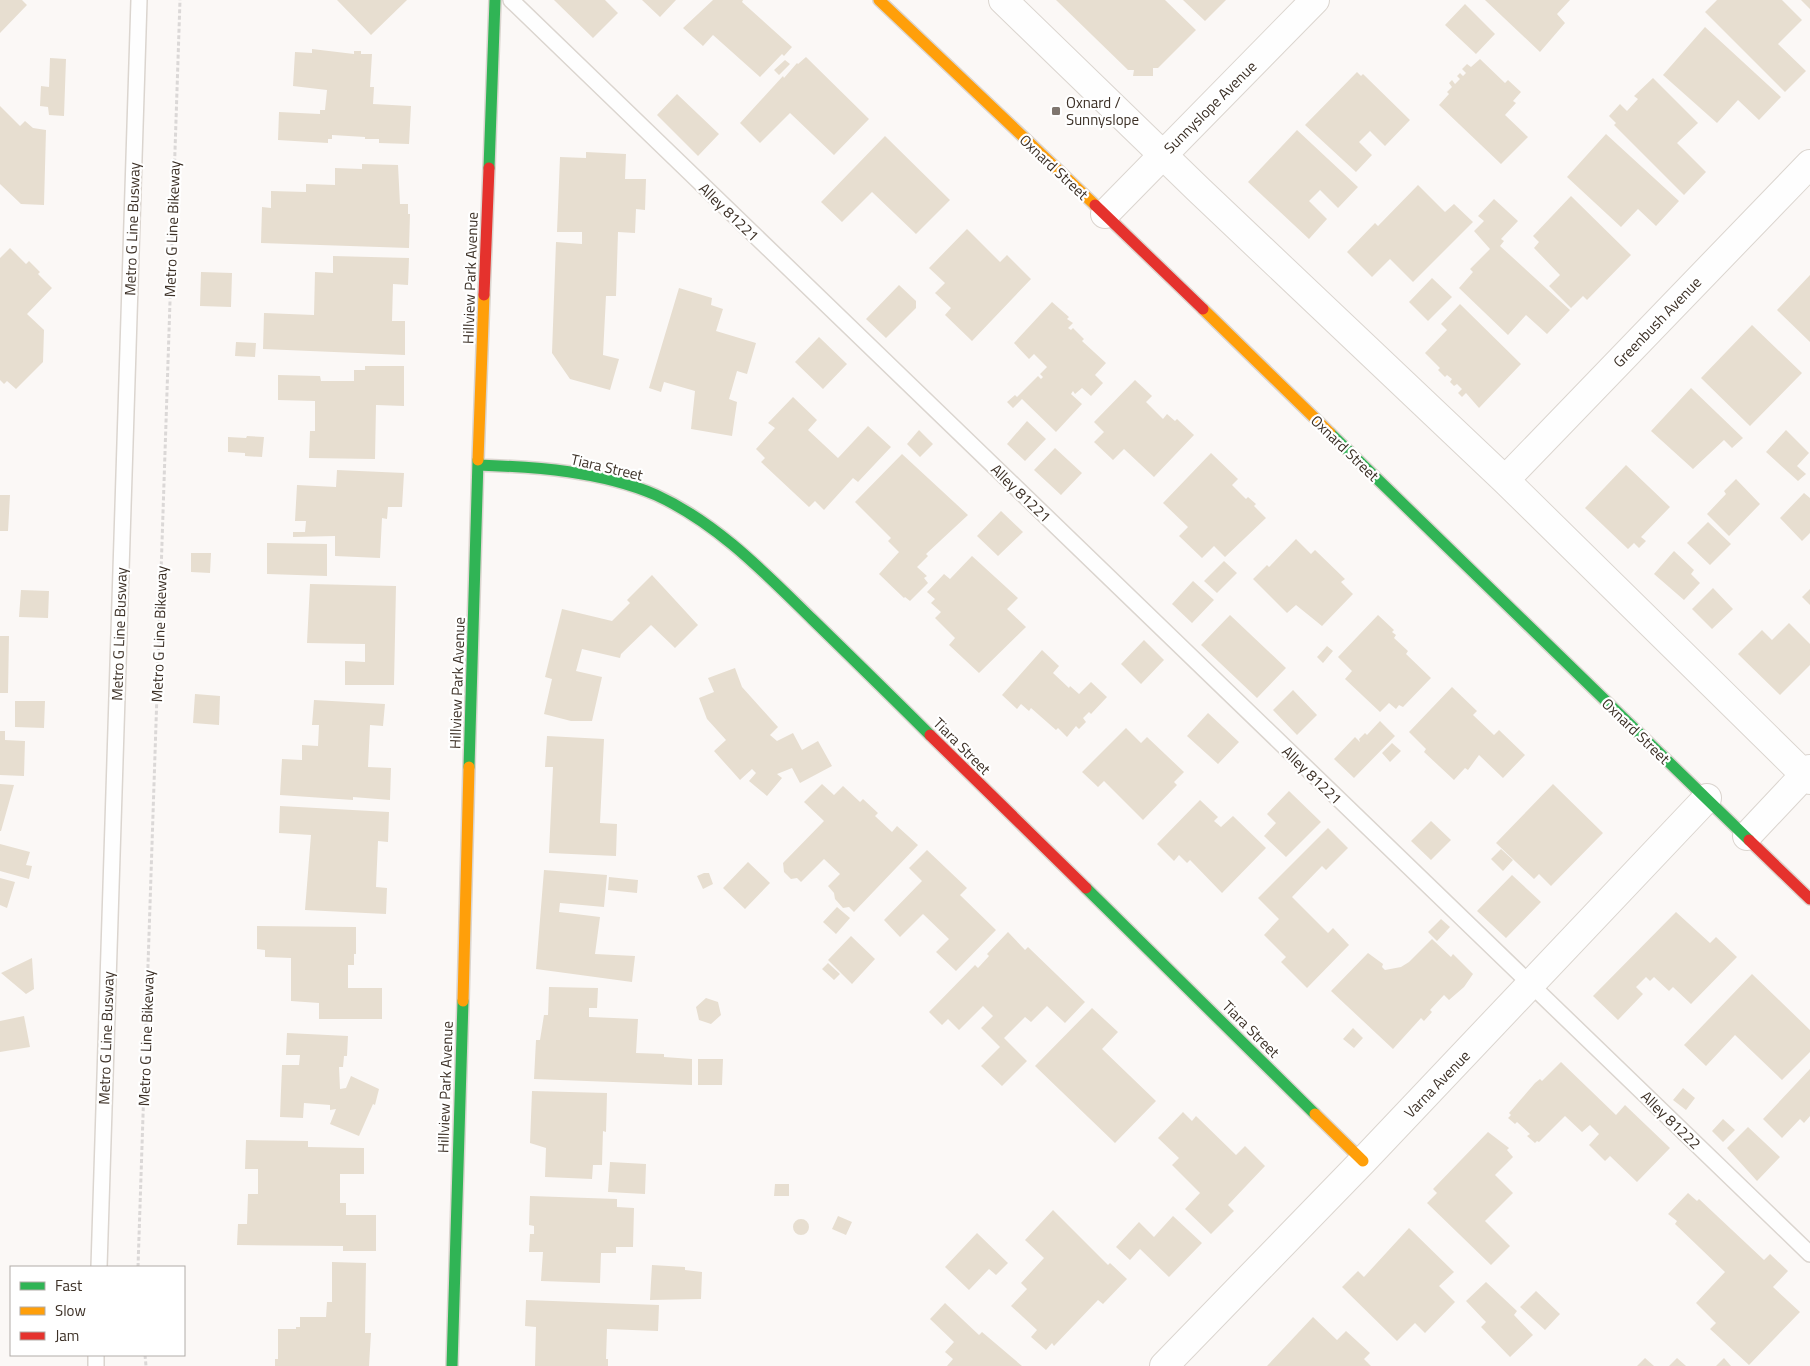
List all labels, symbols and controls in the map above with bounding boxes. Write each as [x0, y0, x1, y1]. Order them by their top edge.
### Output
street label: Sunnyslope Avenue [1158, 55, 1262, 159]
place label: Oxnard / Sunnyslope [1066, 91, 1139, 131]
marker: Oxnard / Sunnyslope [1050, 105, 1062, 117]
street label: Oxnard Street [1014, 129, 1094, 206]
street label: Metro G Line Bikeway [158, 160, 186, 298]
street label: Metro G Line Busway [118, 162, 146, 296]
street label: Alley 81221 [694, 177, 764, 247]
street label: Hillview Park Avenue [456, 212, 484, 344]
street label: Greenbush Avenue [1608, 271, 1706, 373]
street label: Oxnard Street [1306, 409, 1385, 487]
street label: Tiara Street [569, 448, 646, 487]
street label: Alley 81221 [986, 458, 1056, 528]
street label: Metro G Line Bikeway [145, 565, 173, 703]
street label: Metro G Line Busway [105, 567, 133, 701]
street label: Hillview Park Avenue [443, 617, 471, 749]
street label: Oxnard Street [1597, 692, 1676, 770]
street label: Tiara Street [928, 712, 997, 781]
street label: Alley 81221 [1277, 740, 1347, 810]
street label: Metro G Line Bikeway [132, 969, 160, 1107]
street label: Metro G Line Busway [92, 971, 120, 1105]
street label: Tiara Street [1217, 995, 1286, 1064]
street label: Hillview Park Avenue [431, 1021, 459, 1153]
street label: Varna Avenue [1399, 1045, 1475, 1123]
street label: Alley 81222 [1636, 1085, 1706, 1155]
legend [10, 1266, 185, 1356]
text: Fast [55, 1274, 83, 1297]
text: Slow [55, 1299, 86, 1322]
text: Jam [55, 1324, 79, 1347]

